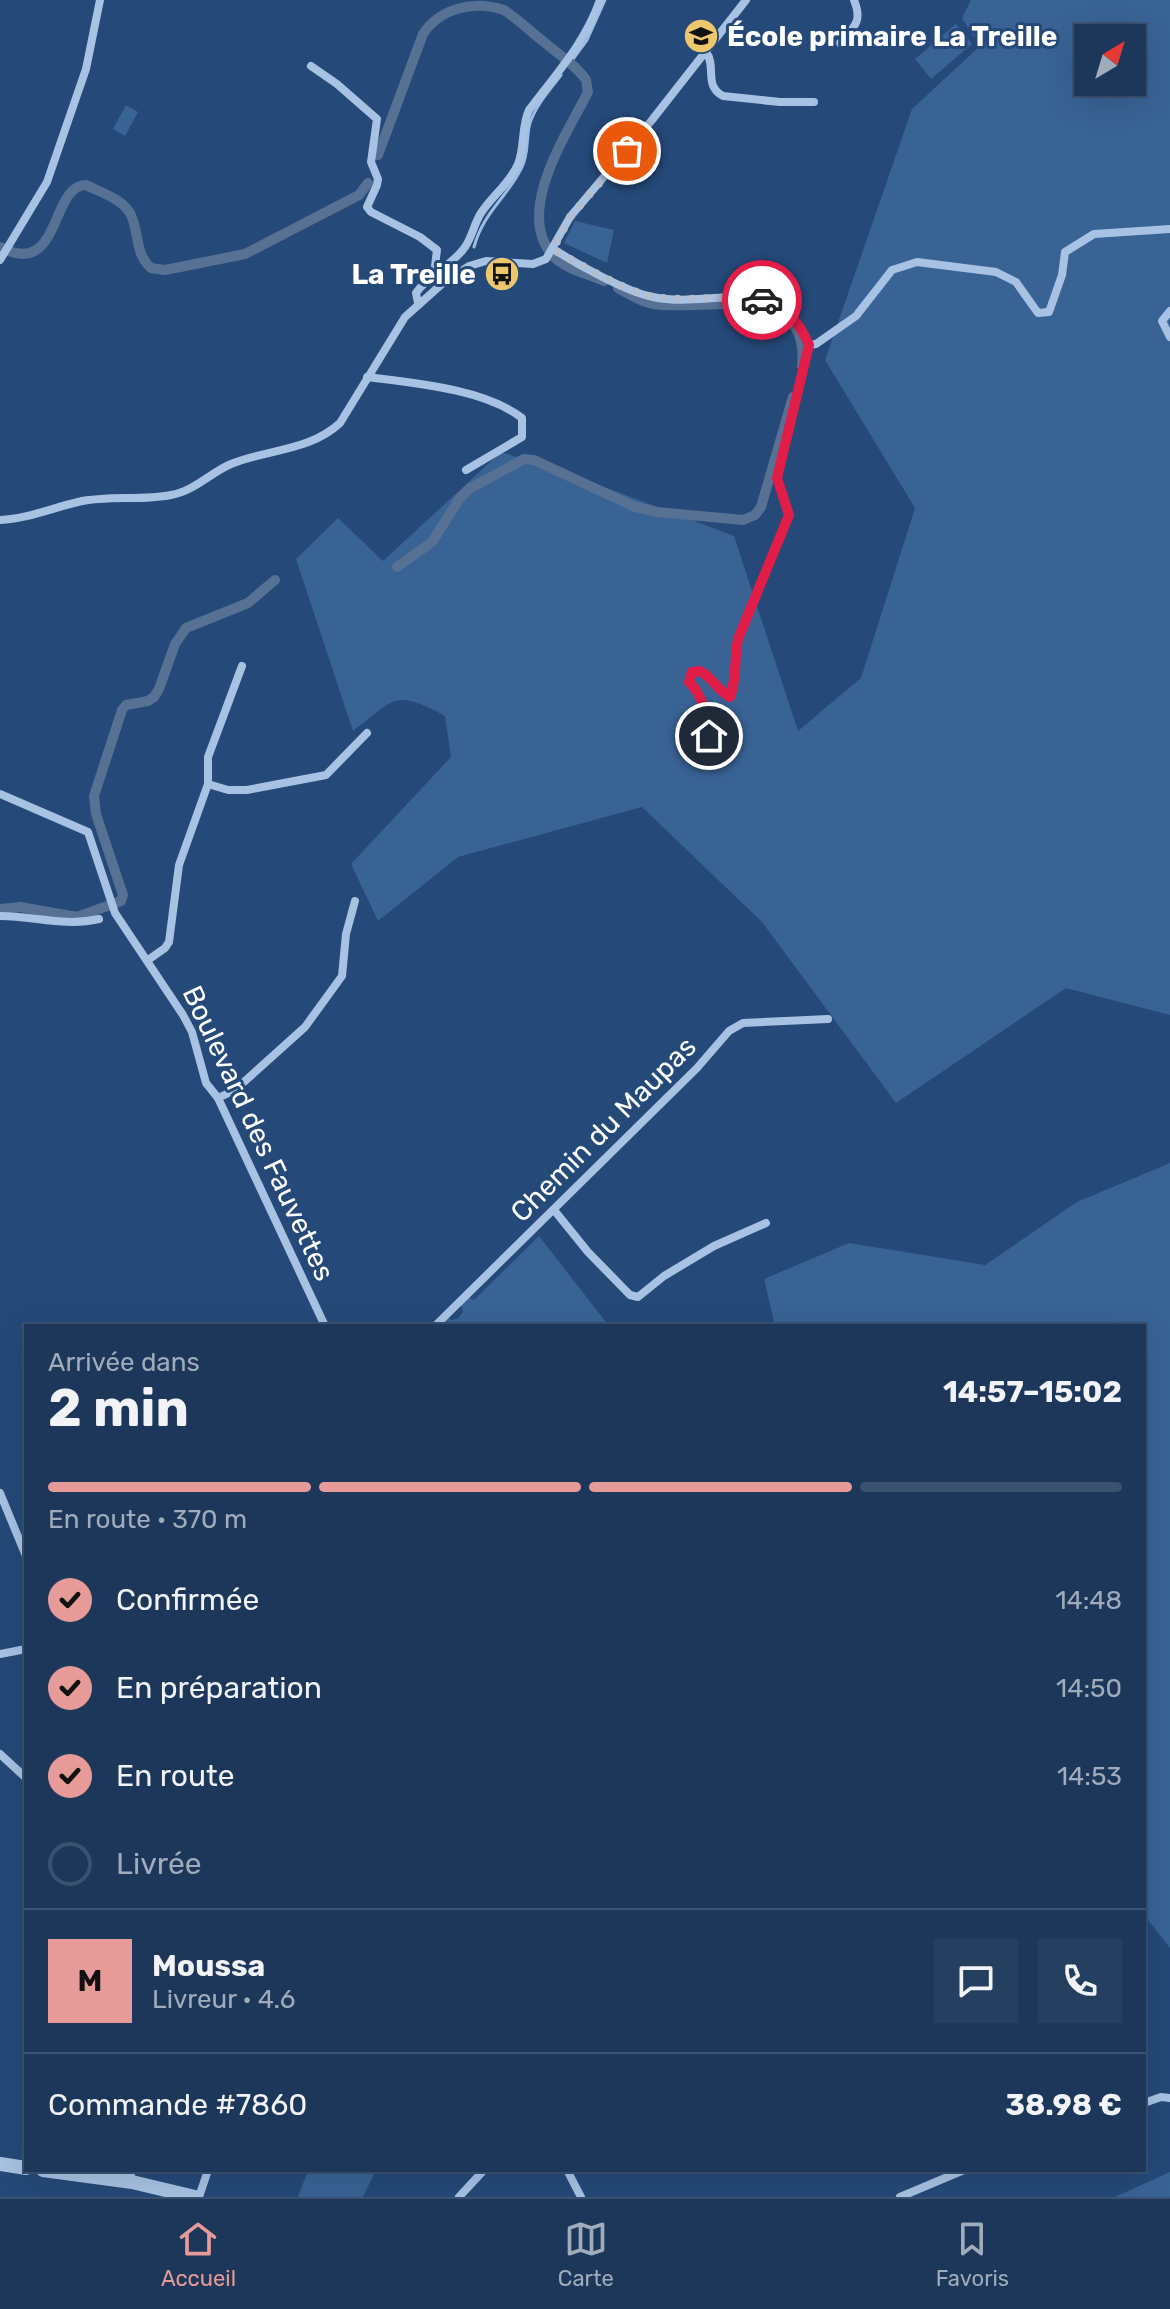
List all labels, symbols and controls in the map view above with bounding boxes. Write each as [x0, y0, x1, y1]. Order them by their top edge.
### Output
school or university icon: École primaire La Treille [682, 17, 720, 55]
place label: École primaire La Treille [727, 20, 1057, 53]
north arrow [1074, 24, 1146, 96]
map controls [1074, 24, 1146, 96]
pin [593, 117, 661, 185]
icon: bag [605, 129, 649, 173]
bus stop icon: La Treille [483, 255, 521, 293]
place label: La Treille [351, 258, 476, 291]
courier [722, 260, 802, 340]
icon: car [740, 278, 784, 322]
pin [675, 702, 743, 770]
icon: home [687, 714, 731, 758]
street label: Boulevard des Fauvettes [176, 980, 341, 1286]
street label: Chemin du Maupas [504, 1030, 703, 1229]
text: Arrivée dans [48, 1347, 200, 1378]
text: 14:57–15:02 [943, 1374, 1122, 1410]
text: 2 min [48, 1377, 189, 1439]
text: En route · 370 m [48, 1504, 247, 1535]
icon: check [48, 1578, 92, 1622]
text: Confirmée [116, 1582, 259, 1618]
text: 14:48 [1055, 1585, 1122, 1616]
icon: check [48, 1666, 92, 1710]
text: En préparation [116, 1670, 322, 1706]
text: 14:50 [1056, 1673, 1122, 1704]
icon: check [48, 1754, 92, 1798]
text: En route [116, 1758, 235, 1794]
text: 14:53 [1057, 1761, 1122, 1792]
text: Livrée [116, 1846, 201, 1882]
button: chat [934, 1939, 1018, 2023]
button: phone [1038, 1939, 1122, 2023]
text: Moussa [152, 1948, 265, 1984]
text: M [78, 1963, 102, 1999]
text: Livreur · 4.6 [152, 1984, 295, 2015]
text: Commande #7860 [48, 2087, 307, 2123]
text: 38.98 € [1005, 2087, 1122, 2123]
tab: Accueil [161, 2217, 236, 2292]
tab: Carte [558, 2217, 614, 2292]
tab: Favoris [936, 2217, 1009, 2292]

